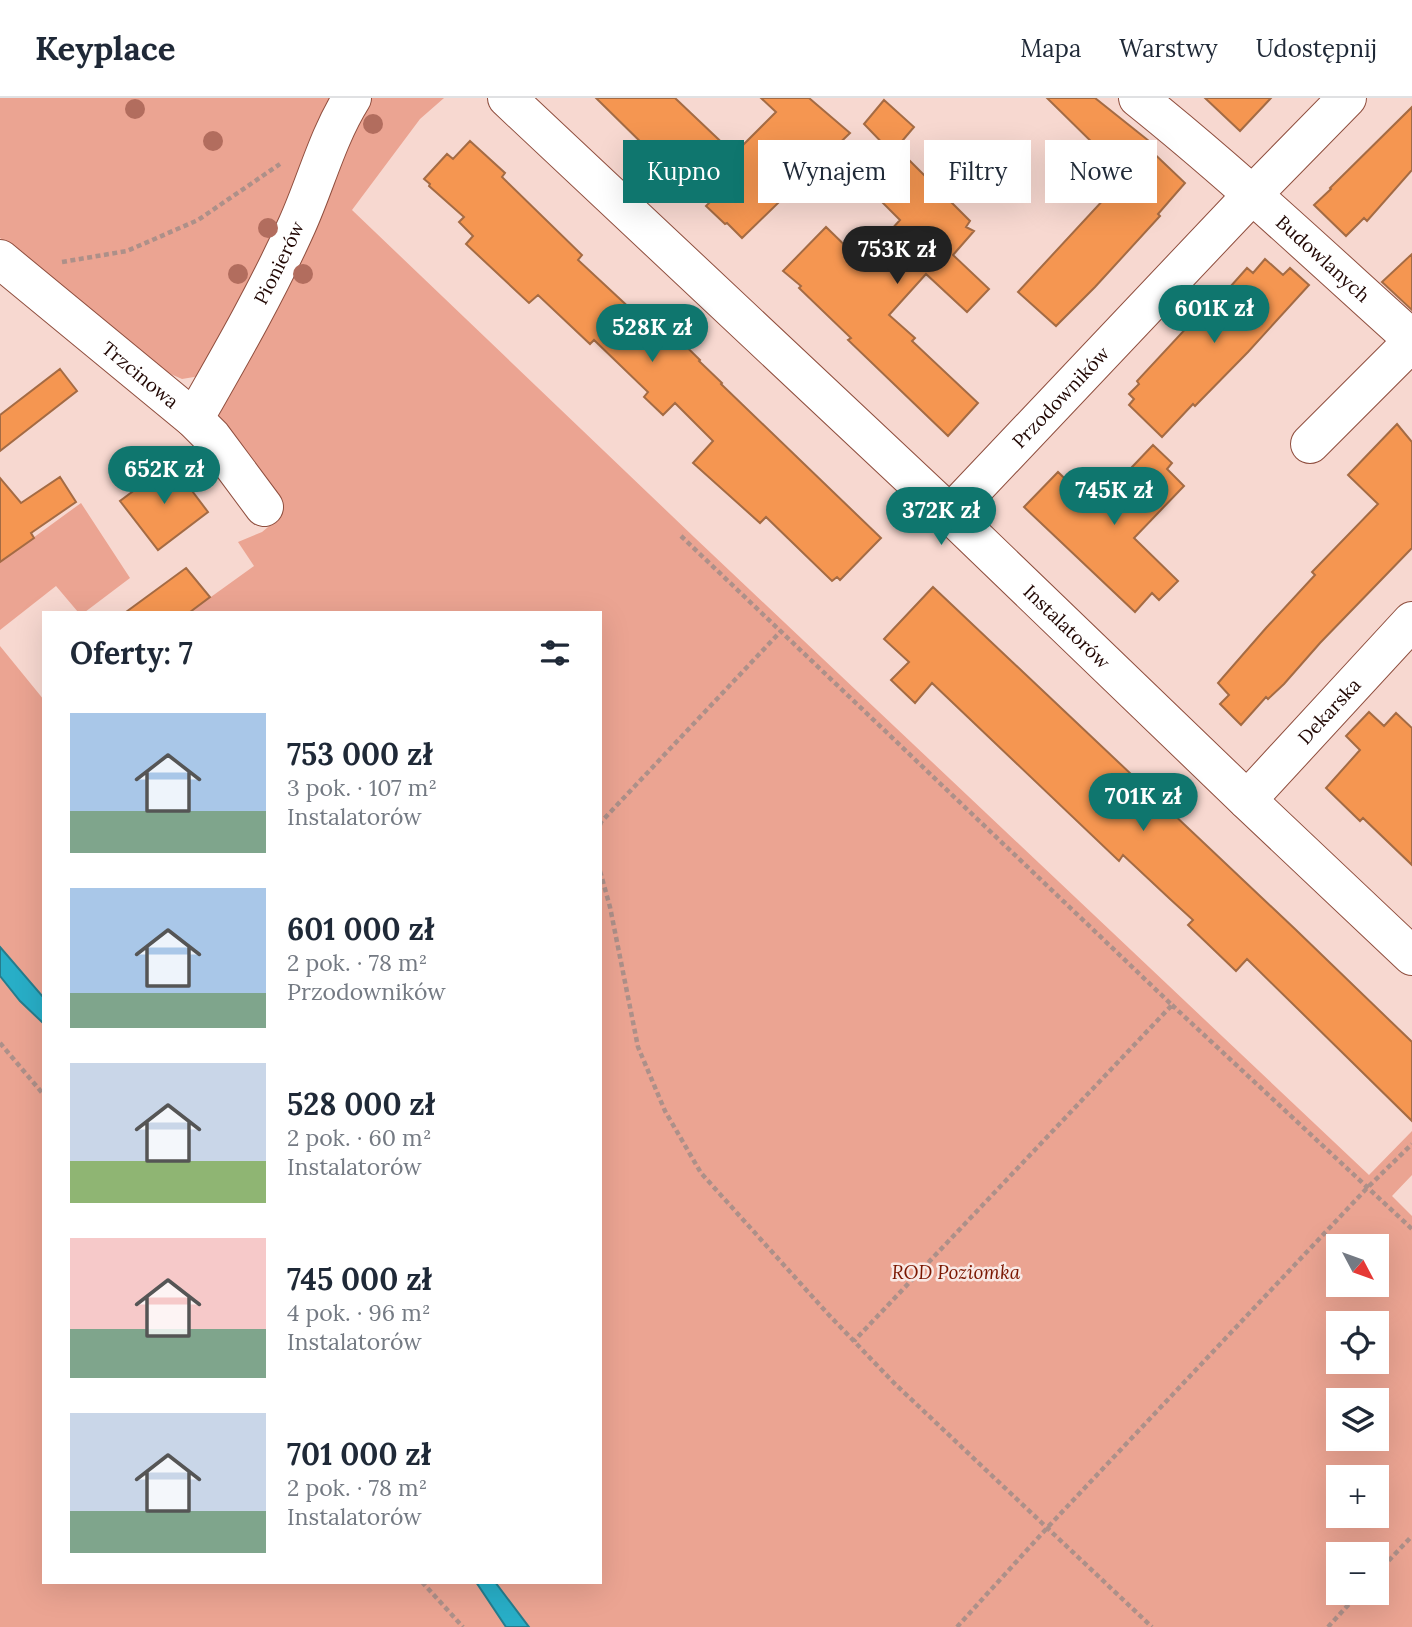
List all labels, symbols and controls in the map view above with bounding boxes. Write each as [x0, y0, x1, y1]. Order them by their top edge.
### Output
text: Keyplace [35, 27, 176, 69]
text: Mapa [1020, 33, 1081, 64]
text: Warstwy [1119, 33, 1218, 64]
text: Udostępnij [1256, 33, 1377, 64]
chip: Kupno [623, 140, 744, 203]
chip: Wynajem [758, 140, 910, 203]
chip: Filtry [924, 140, 1031, 203]
chip: Nowe [1045, 140, 1157, 203]
street label: Budowlanych [1271, 210, 1375, 307]
street label: Pionierów [248, 217, 309, 308]
pin: 753K zł [832, 226, 962, 286]
text: 753K zł [858, 234, 936, 263]
pin: 601K zł [1149, 286, 1279, 345]
text: 601K zł [1174, 293, 1254, 322]
pin: 528K zł [587, 304, 717, 364]
text: 528K zł [612, 312, 692, 341]
street label: Trzcinowa [97, 336, 184, 414]
street label: Przodowników [1007, 341, 1115, 453]
pin: 652K zł [99, 446, 229, 506]
text: 652K zł [124, 454, 204, 483]
pin: 745K zł [1049, 468, 1179, 527]
text: 745K zł [1075, 475, 1153, 504]
pin: 372K zł [876, 488, 1006, 547]
text: 372K zł [902, 495, 980, 524]
street label: Instalatorów [1018, 579, 1116, 674]
text: Oferty: 7 [70, 634, 193, 672]
icon: filters [536, 634, 574, 672]
street label: Dekarska [1293, 673, 1366, 749]
text: 753 000 zł [287, 735, 433, 773]
icon: home [126, 741, 210, 825]
text: 3 pok. · 107 m² [287, 773, 437, 802]
pin: 701K zł [1078, 774, 1208, 833]
text: 701K zł [1105, 781, 1181, 810]
text: Instalatorów [287, 802, 422, 831]
text: 601 000 zł [287, 910, 434, 948]
icon: home [126, 916, 210, 1000]
text: 2 pok. · 78 m² [287, 948, 427, 977]
text: Przodowników [287, 977, 446, 1006]
text: 528 000 zł [287, 1085, 435, 1123]
icon: home [126, 1091, 210, 1175]
text: 2 pok. · 60 m² [287, 1123, 432, 1152]
text: Instalatorów [287, 1152, 422, 1181]
north arrow [1326, 1234, 1390, 1297]
map controls [1326, 1234, 1389, 1605]
text: 745 000 zł [287, 1260, 432, 1298]
park label: ROD Poziomka [892, 1260, 1021, 1284]
icon: home [126, 1266, 210, 1350]
text: 4 pok. · 96 m² [287, 1298, 431, 1327]
button: locate [1326, 1311, 1389, 1374]
text: Instalatorów [287, 1327, 422, 1356]
button: layers [1326, 1388, 1389, 1451]
text: 701 000 zł [287, 1435, 431, 1473]
icon: home [126, 1441, 210, 1525]
button: + [1326, 1465, 1389, 1528]
text: 2 pok. · 78 m² [287, 1473, 427, 1502]
text: Instalatorów [287, 1502, 422, 1531]
button: − [1326, 1542, 1389, 1605]

